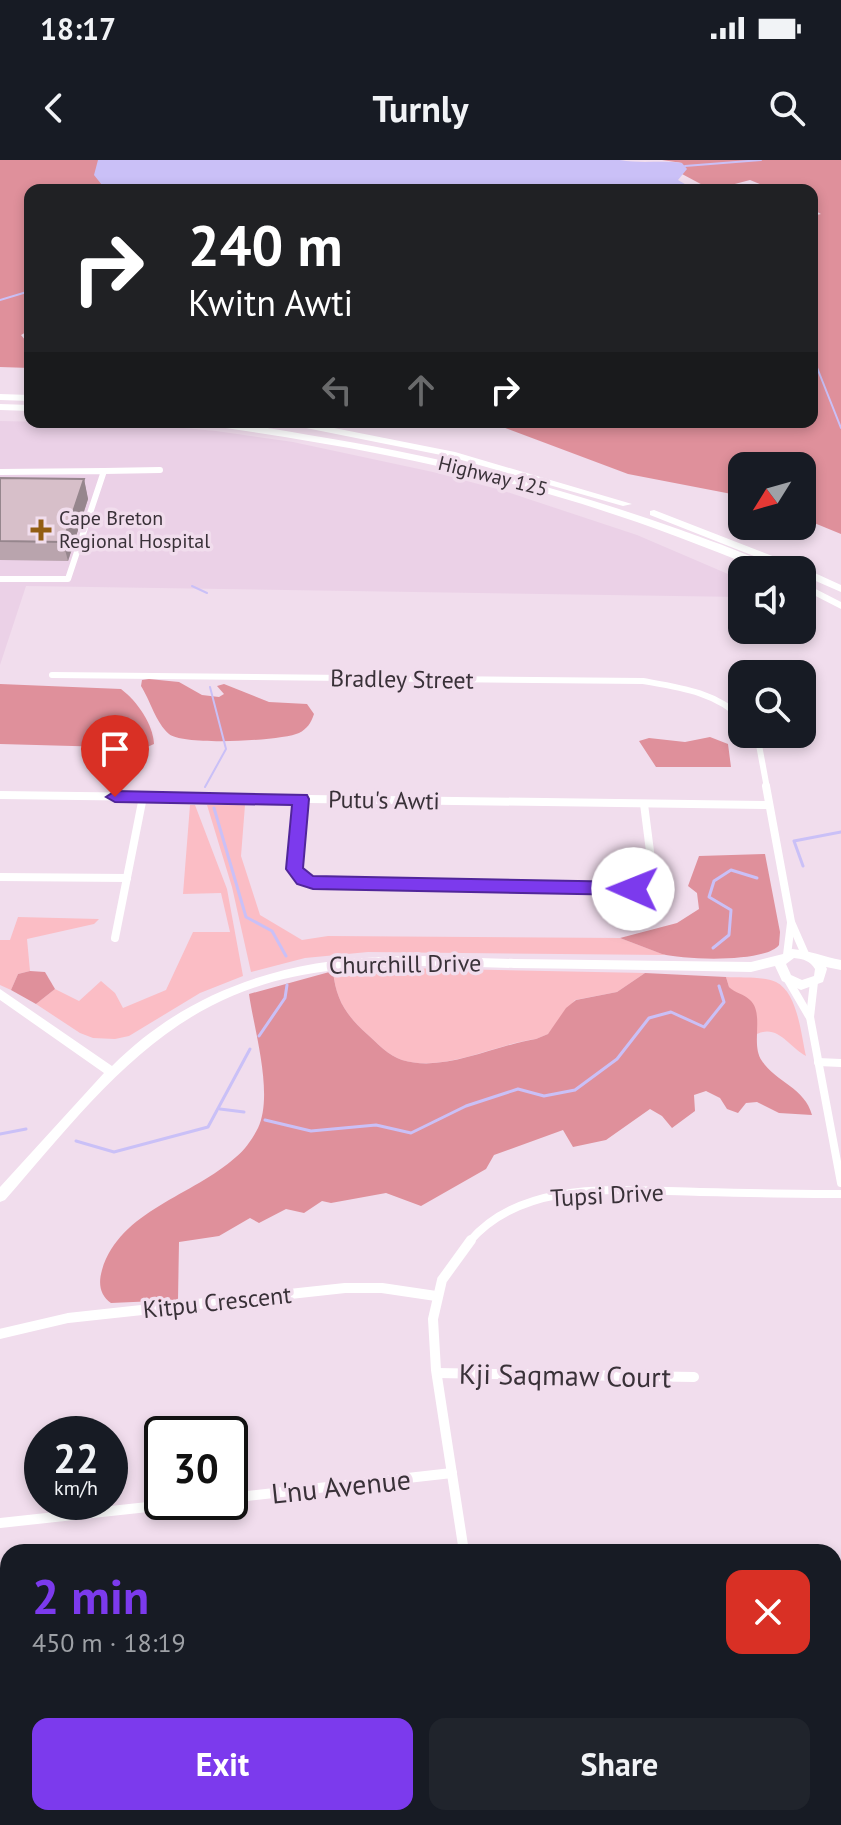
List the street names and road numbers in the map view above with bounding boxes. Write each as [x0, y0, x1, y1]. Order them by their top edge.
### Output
street label: Highway 125 [436, 450, 550, 502]
street label: Bradley Street [330, 662, 474, 696]
street label: Putu's Awti [328, 784, 440, 816]
street label: Churchill Drive [328, 947, 482, 981]
street label: Tupsi Drive [550, 1177, 664, 1213]
street label: Kitpu Crescent [141, 1279, 293, 1325]
street label: Kji Saqmaw Court [459, 1355, 672, 1395]
street label: L'nu Avenue [270, 1460, 412, 1512]

